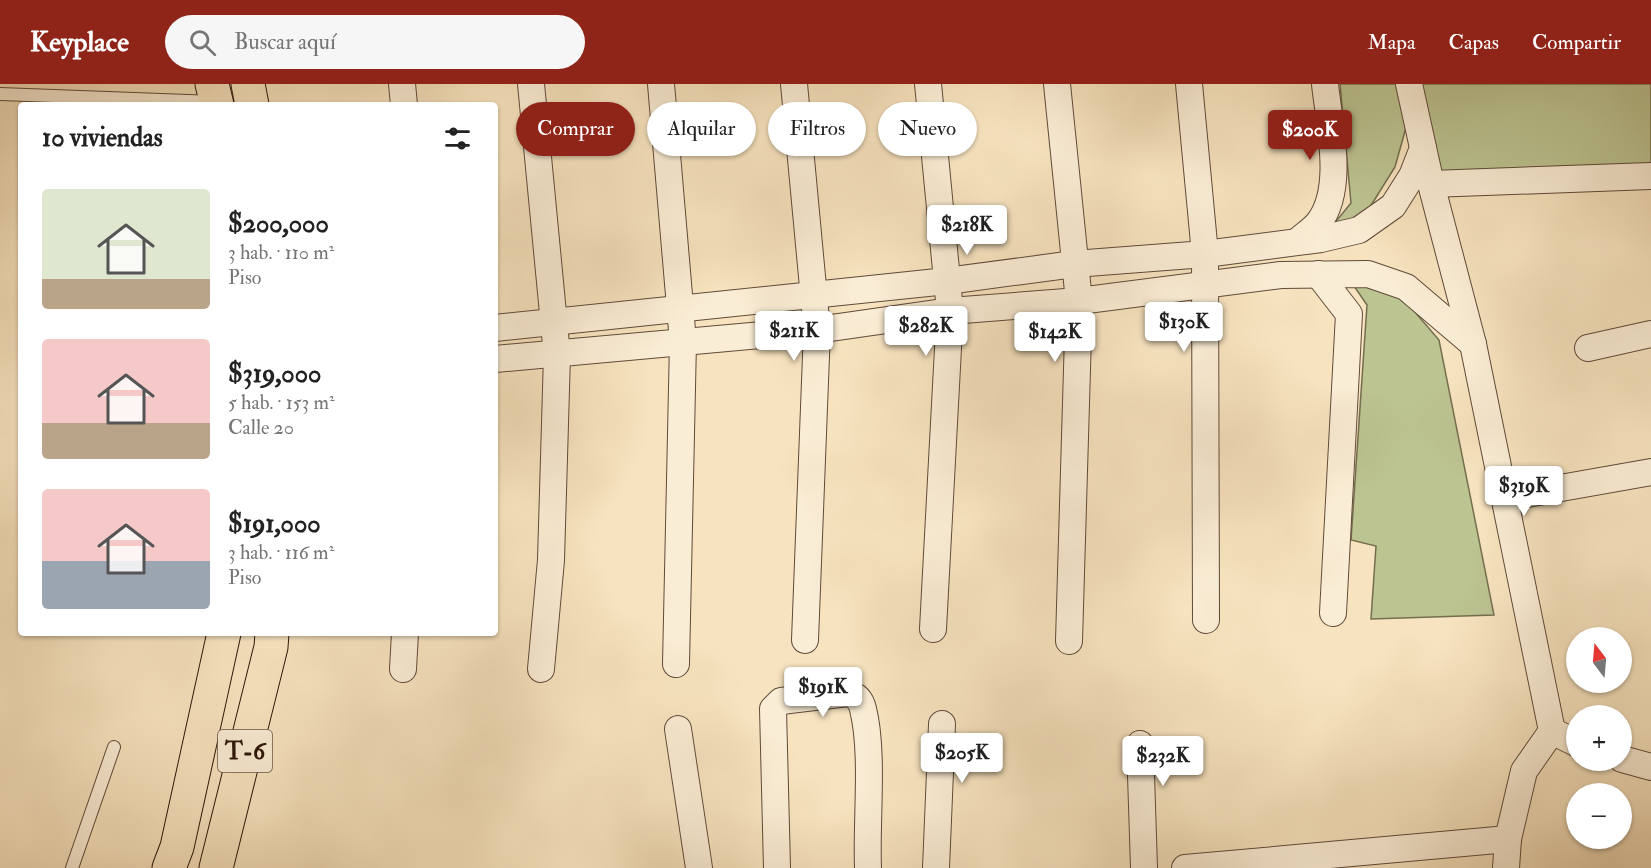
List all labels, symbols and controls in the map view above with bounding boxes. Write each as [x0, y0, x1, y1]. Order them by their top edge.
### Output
search box [165, 15, 585, 69]
text: Keyplace [30, 25, 129, 60]
icon: search [186, 26, 219, 59]
text: Buscar aquí [234, 28, 336, 56]
text: Mapa [1368, 29, 1416, 56]
text: Capas [1449, 29, 1499, 56]
text: Compartir [1532, 29, 1621, 56]
chip: Comprar [516, 102, 635, 156]
chip: Alquilar [647, 102, 756, 156]
chip: Filtros [768, 102, 866, 156]
chip: Nuevo [878, 102, 977, 156]
pin: $200K [1268, 110, 1352, 161]
text: $200K [1282, 117, 1338, 142]
text: 10 viviendas [42, 122, 163, 154]
icon: filters [441, 122, 474, 155]
pin: $218K [925, 205, 1009, 256]
text: $200,000 [228, 208, 329, 240]
text: $218K [941, 212, 993, 237]
icon: home [90, 213, 162, 285]
text: 3 hab. · 110 m² [228, 240, 334, 265]
text: Piso [228, 265, 261, 290]
pin: $130K [1142, 302, 1226, 353]
pin: $282K [884, 306, 968, 357]
text: $130K [1159, 309, 1209, 334]
pin: $211K [752, 311, 836, 362]
pin: $142K [1013, 312, 1097, 363]
text: $282K [899, 313, 953, 338]
text: $211K [769, 318, 819, 343]
text: $142K [1028, 319, 1082, 344]
text: $319,000 [228, 358, 321, 390]
icon: home [90, 363, 162, 435]
text: 5 hab. · 153 m² [228, 390, 335, 415]
text: Calle 20 [228, 415, 294, 440]
pin: $319K [1482, 466, 1566, 517]
text: $319K [1499, 473, 1549, 498]
text: $191,000 [228, 508, 321, 540]
icon: home [90, 513, 162, 585]
text: 3 hab. · 116 m² [228, 540, 334, 565]
text: Piso [228, 565, 261, 590]
north arrow [1566, 627, 1632, 693]
map controls [1566, 627, 1632, 849]
pin: $191K [781, 667, 865, 718]
text: $191K [798, 674, 848, 699]
button: + [1566, 705, 1632, 771]
road number: T-6 [218, 730, 272, 772]
pin: $205K [920, 733, 1004, 784]
pin: $232K [1121, 736, 1205, 787]
text: $205K [935, 740, 989, 765]
text: $232K [1136, 743, 1190, 768]
button: − [1566, 783, 1632, 849]

